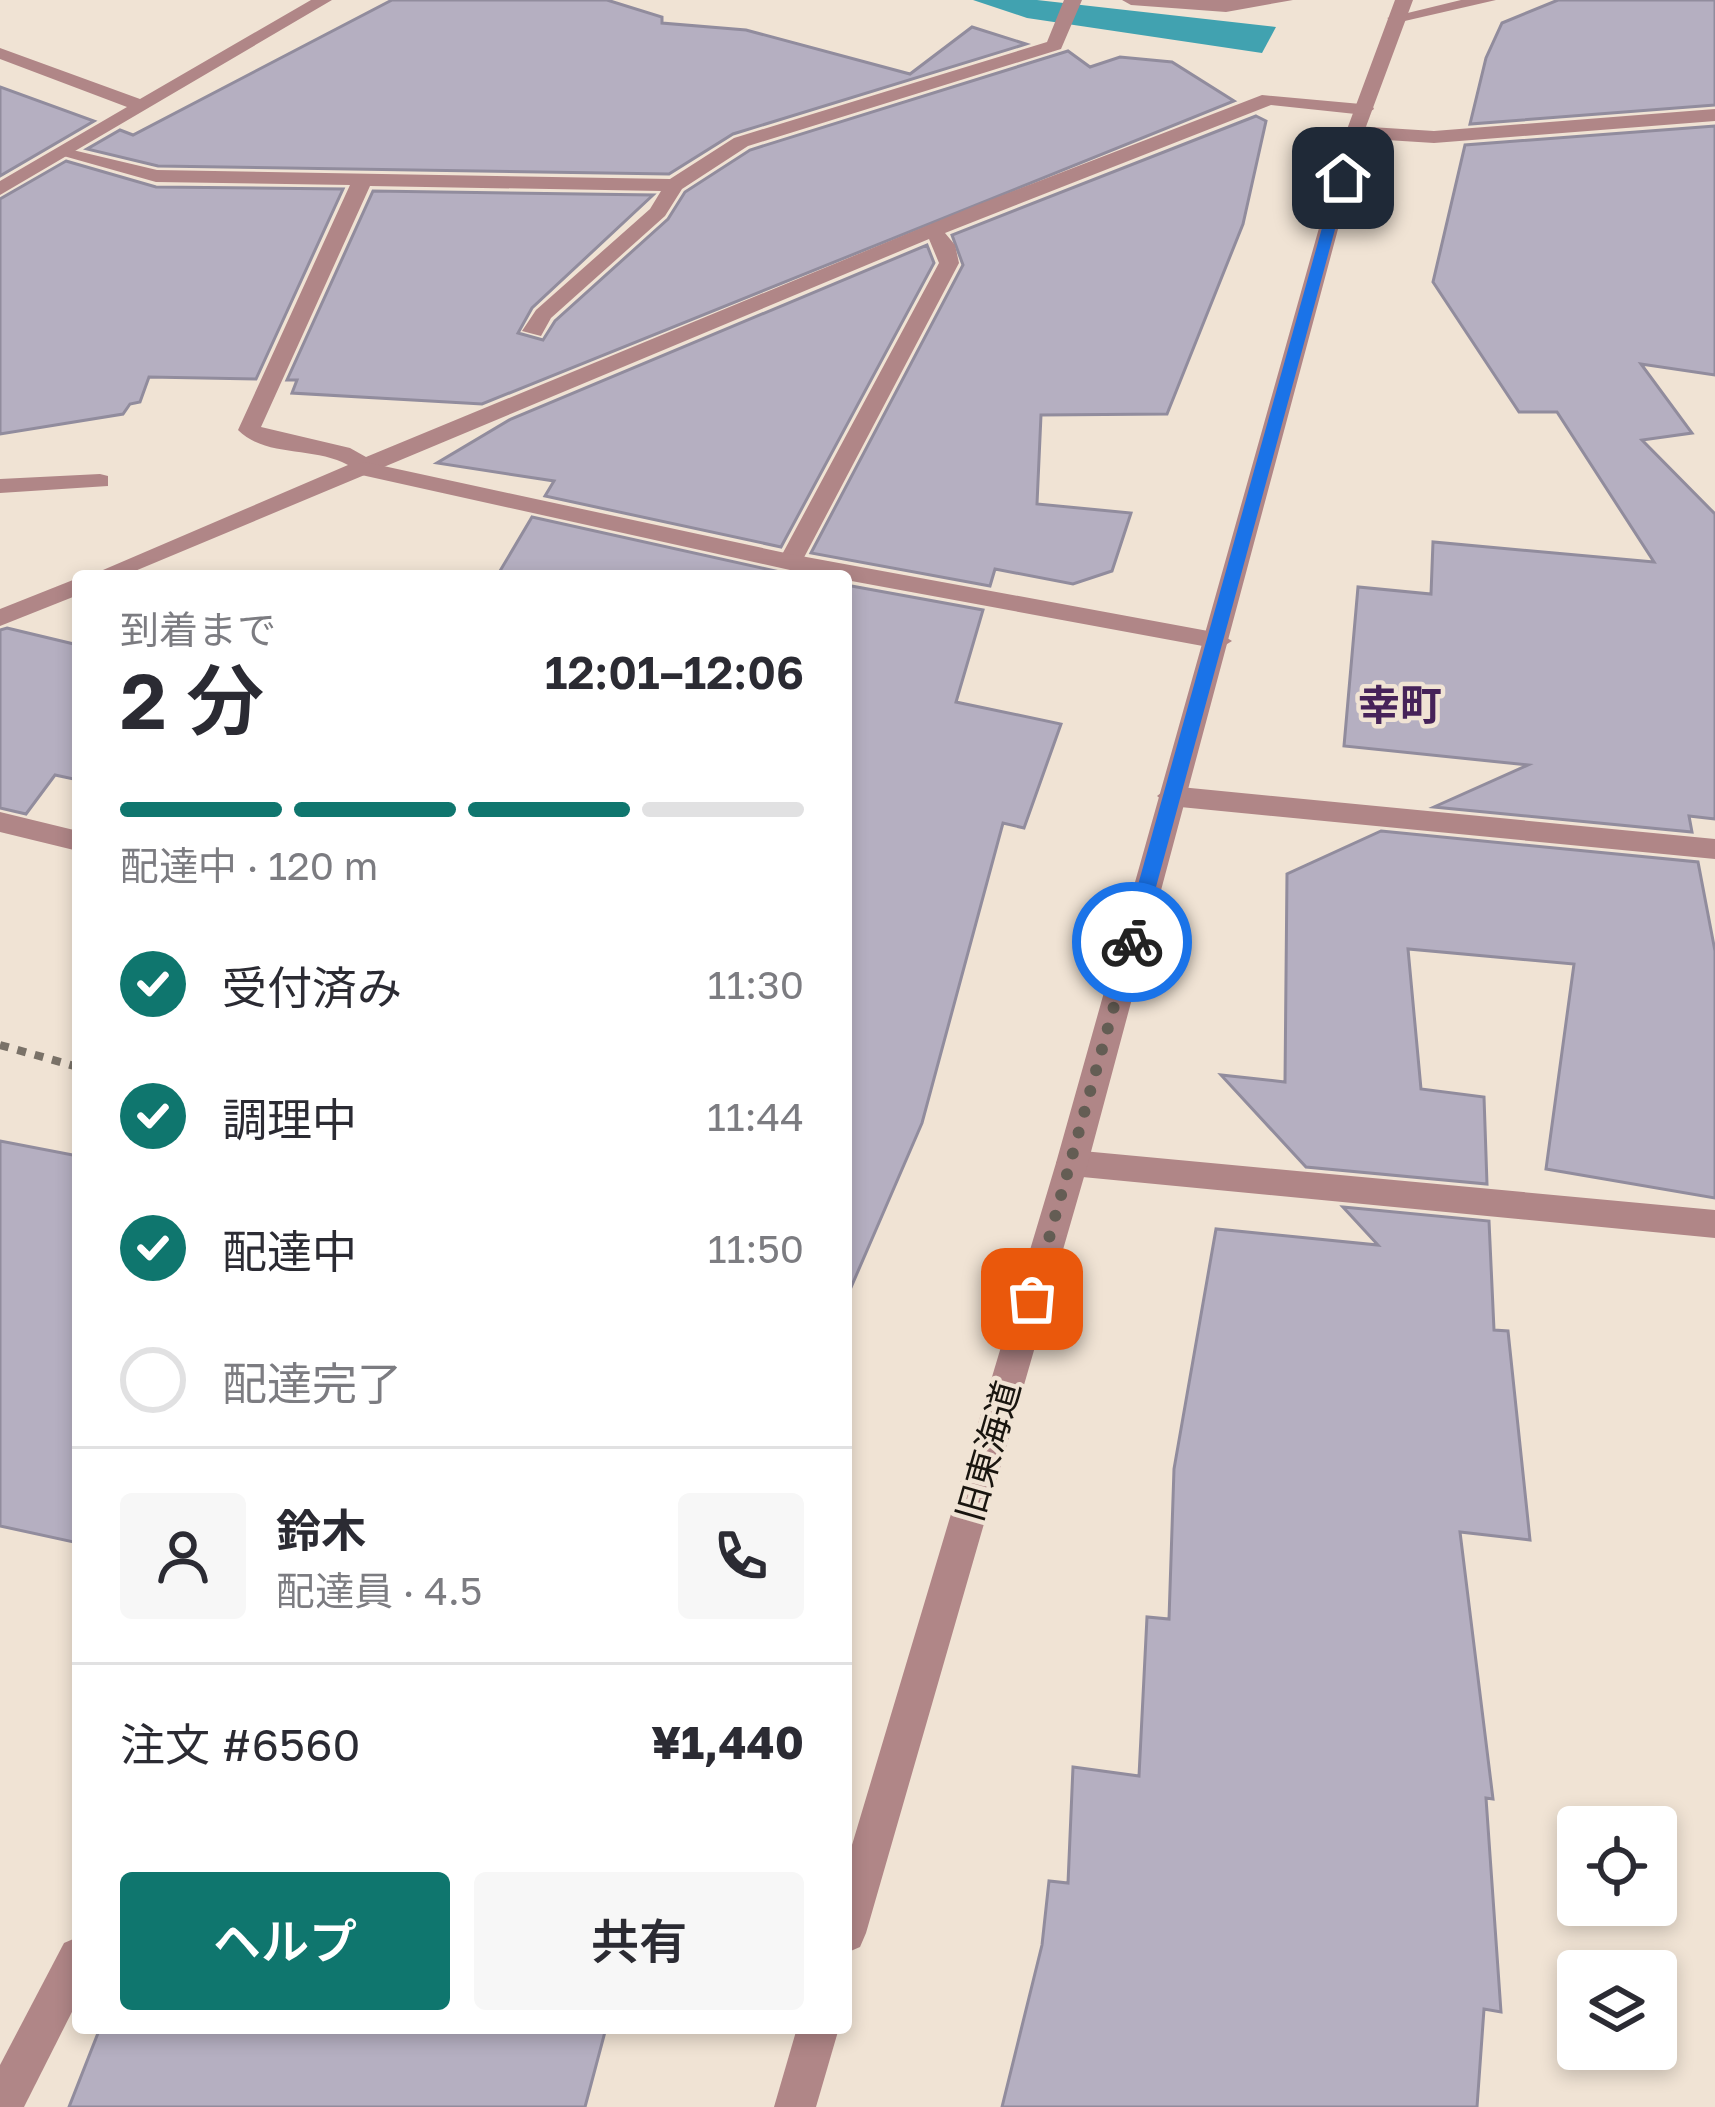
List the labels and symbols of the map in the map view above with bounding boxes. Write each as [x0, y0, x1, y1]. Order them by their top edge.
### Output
pin [1292, 127, 1394, 229]
district label: 幸町 [1358, 679, 1442, 729]
courier [1072, 882, 1192, 1002]
pin [981, 1248, 1083, 1350]
street label: 旧東海道 [947, 1376, 1028, 1526]

